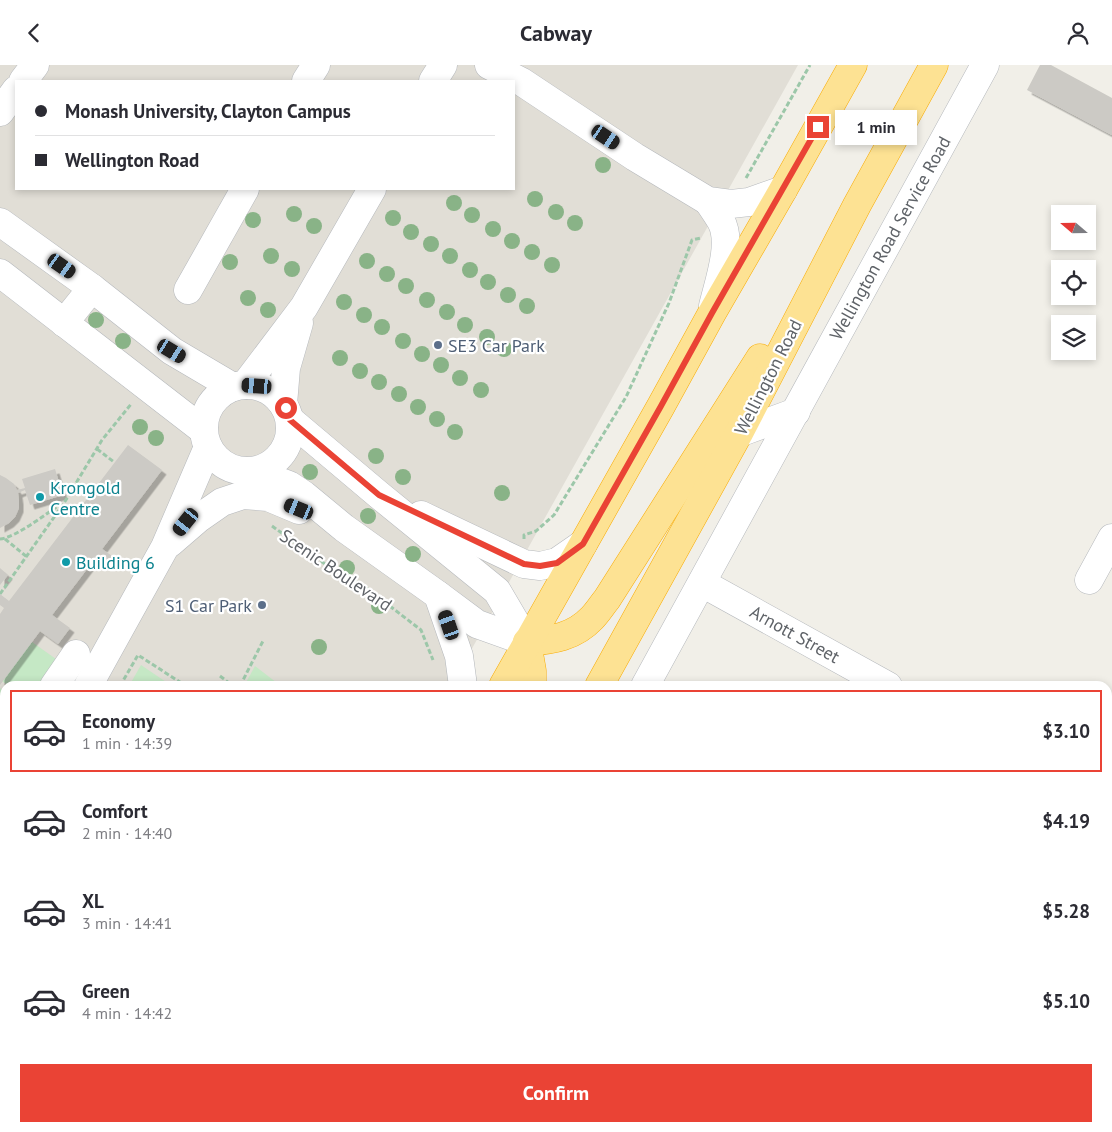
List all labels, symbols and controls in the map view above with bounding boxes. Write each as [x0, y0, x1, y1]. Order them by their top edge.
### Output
icon: back [20, 19, 48, 47]
text: Cabway [520, 19, 592, 47]
icon: person [1064, 19, 1092, 47]
text: Monash University, Clayton Campus [65, 99, 351, 123]
callout: 1 min [836, 109, 918, 145]
route end [807, 116, 829, 138]
text: 1 min [856, 117, 896, 137]
car [589, 122, 622, 152]
street label: Wellington Road Service Road [824, 132, 956, 344]
text: Wellington Road [65, 148, 199, 172]
north arrow [1051, 205, 1096, 250]
map controls [1051, 205, 1096, 360]
car [45, 251, 78, 281]
button: locate [1051, 260, 1096, 305]
street label: Wellington Road [729, 315, 807, 439]
button: layers [1051, 315, 1096, 360]
place label: SE3 Car Park [448, 334, 545, 357]
car [155, 337, 188, 365]
marker: SE3 Car Park [432, 339, 444, 351]
car [241, 377, 272, 395]
route start [275, 397, 297, 419]
place label: Krongold Centre [50, 476, 120, 520]
marker: Krongold Centre [34, 491, 46, 503]
car [282, 496, 315, 522]
car [170, 506, 201, 538]
street label: Scenic Boulevard [275, 524, 397, 616]
place label: Building 6 [76, 551, 155, 574]
marker: Building 6 [60, 556, 72, 568]
place label: S1 Car Park [165, 594, 252, 617]
marker: S1 Car Park [256, 599, 268, 611]
street label: Arnott Street [746, 600, 844, 668]
car [437, 608, 460, 642]
icon: car [22, 709, 67, 754]
text: Economy [82, 709, 155, 733]
text: $3.10 [1042, 719, 1090, 743]
text: 1 min · 14:39 [82, 733, 172, 753]
icon: car [22, 799, 67, 844]
text: Comfort [82, 799, 148, 823]
text: $4.19 [1042, 809, 1090, 833]
text: 2 min · 14:40 [82, 823, 172, 843]
icon: car [22, 889, 67, 934]
text: XL [82, 889, 104, 913]
text: $5.28 [1042, 899, 1090, 923]
text: 3 min · 14:41 [82, 913, 172, 933]
icon: car [22, 979, 67, 1024]
text: Green [82, 979, 130, 1003]
text: $5.10 [1042, 989, 1090, 1013]
text: 4 min · 14:42 [82, 1003, 172, 1023]
button: Confirm [20, 1064, 1092, 1122]

